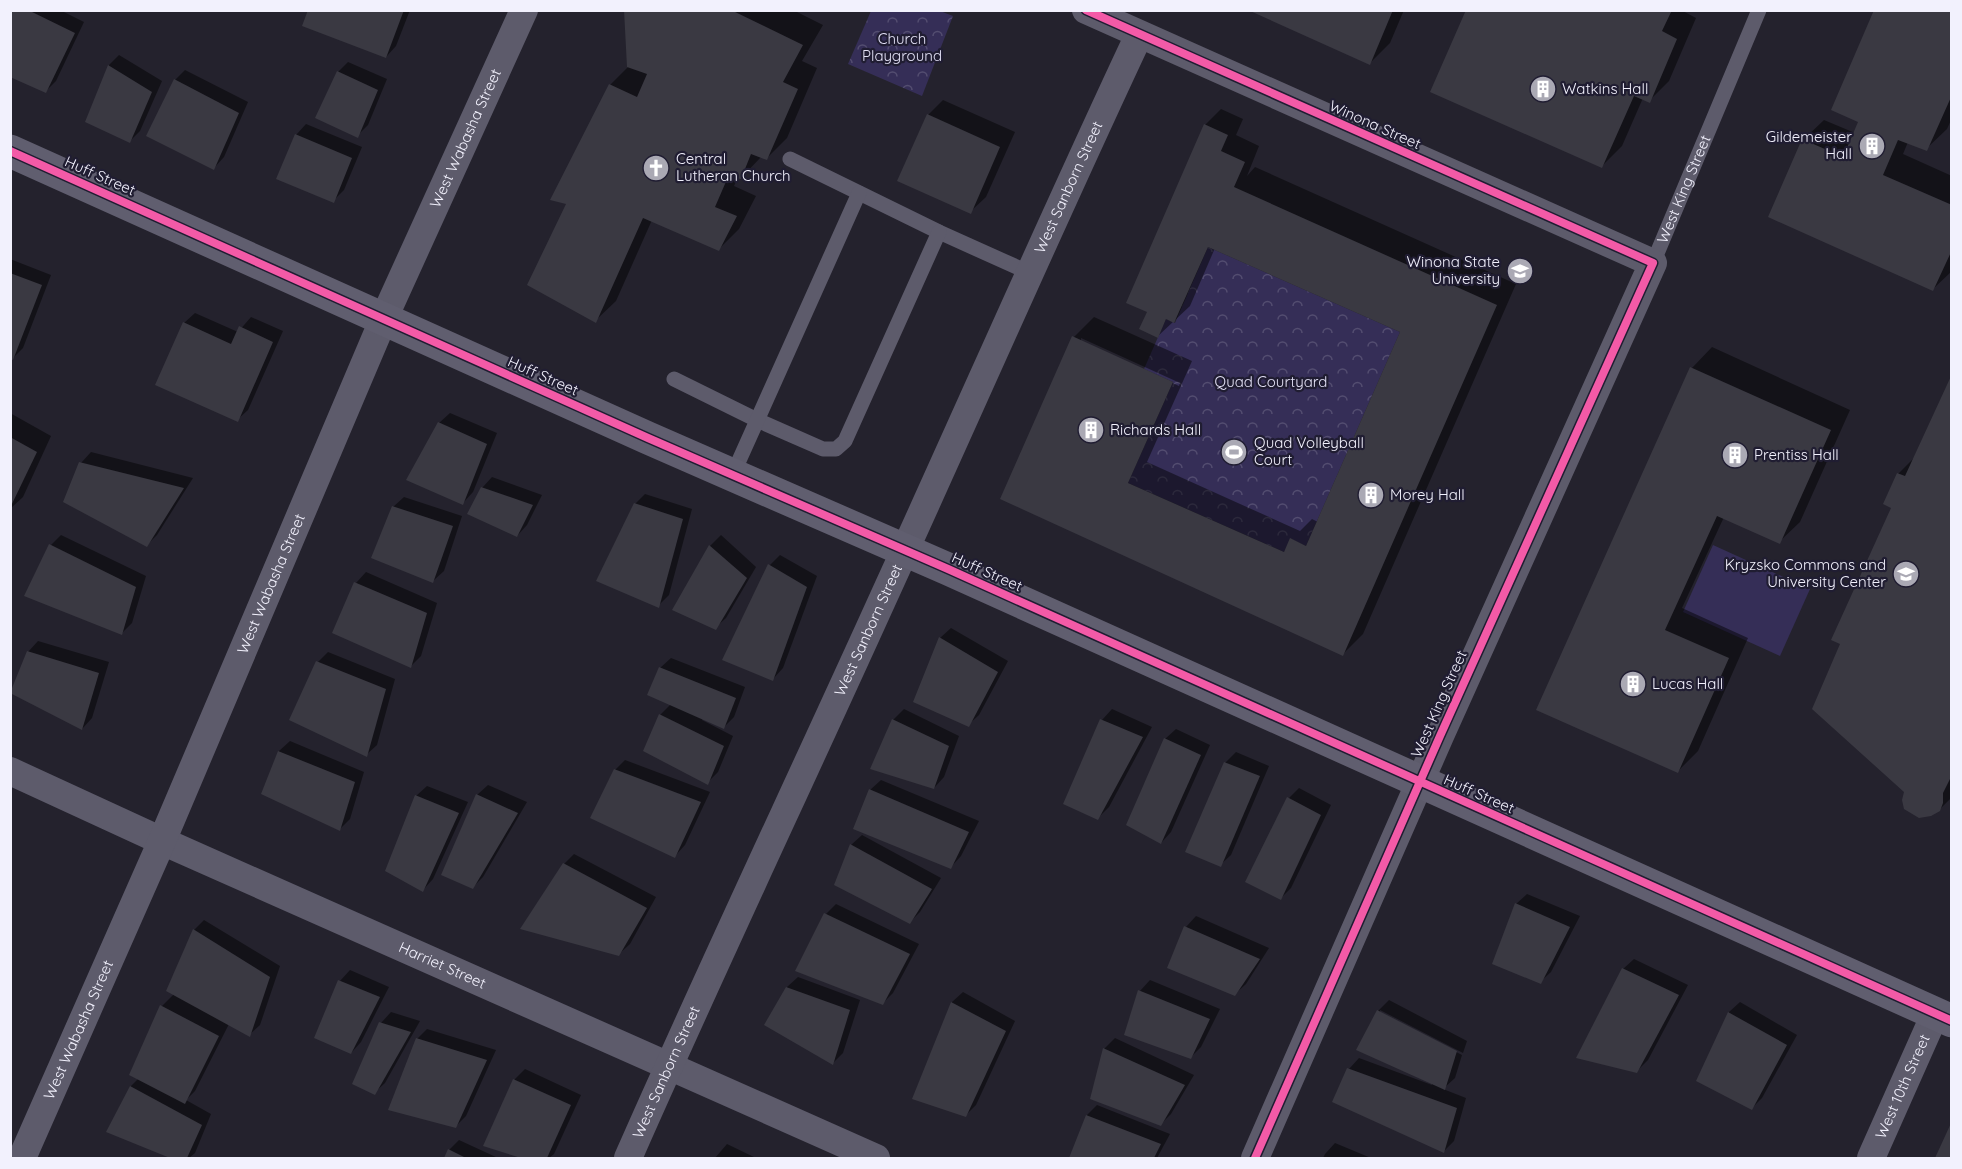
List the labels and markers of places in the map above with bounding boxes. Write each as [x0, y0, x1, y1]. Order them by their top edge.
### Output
building icon: Watkins Hall [1528, 74, 1558, 104]
place label: Watkins Hall [1562, 79, 1648, 98]
place label: Gildemeister Hall [1766, 127, 1852, 163]
building icon: Gildemeister Hall [1857, 131, 1887, 161]
place label: Central Lutheran Church [676, 149, 791, 185]
church icon: Central Lutheran Church [641, 153, 671, 183]
place label: Winona State University [1407, 252, 1500, 288]
school or university icon: Winona State University [1505, 256, 1535, 286]
building icon: Richards Hall [1076, 415, 1106, 445]
place label: Richards Hall [1110, 420, 1201, 439]
place label: Quad Volleyball Court [1254, 433, 1364, 469]
sports icon: Quad Volleyball Court [1219, 437, 1249, 467]
building icon: Prentiss Hall [1720, 440, 1750, 470]
place label: Prentiss Hall [1754, 445, 1839, 464]
building icon: Morey Hall [1356, 480, 1386, 510]
place label: Morey Hall [1390, 485, 1465, 504]
place label: Kryzsko Commons and University Center [1725, 555, 1886, 591]
school or university icon: Kryzsko Commons and University Center [1891, 559, 1921, 589]
building icon: Lucas Hall [1618, 669, 1648, 699]
place label: Lucas Hall [1652, 674, 1723, 693]

